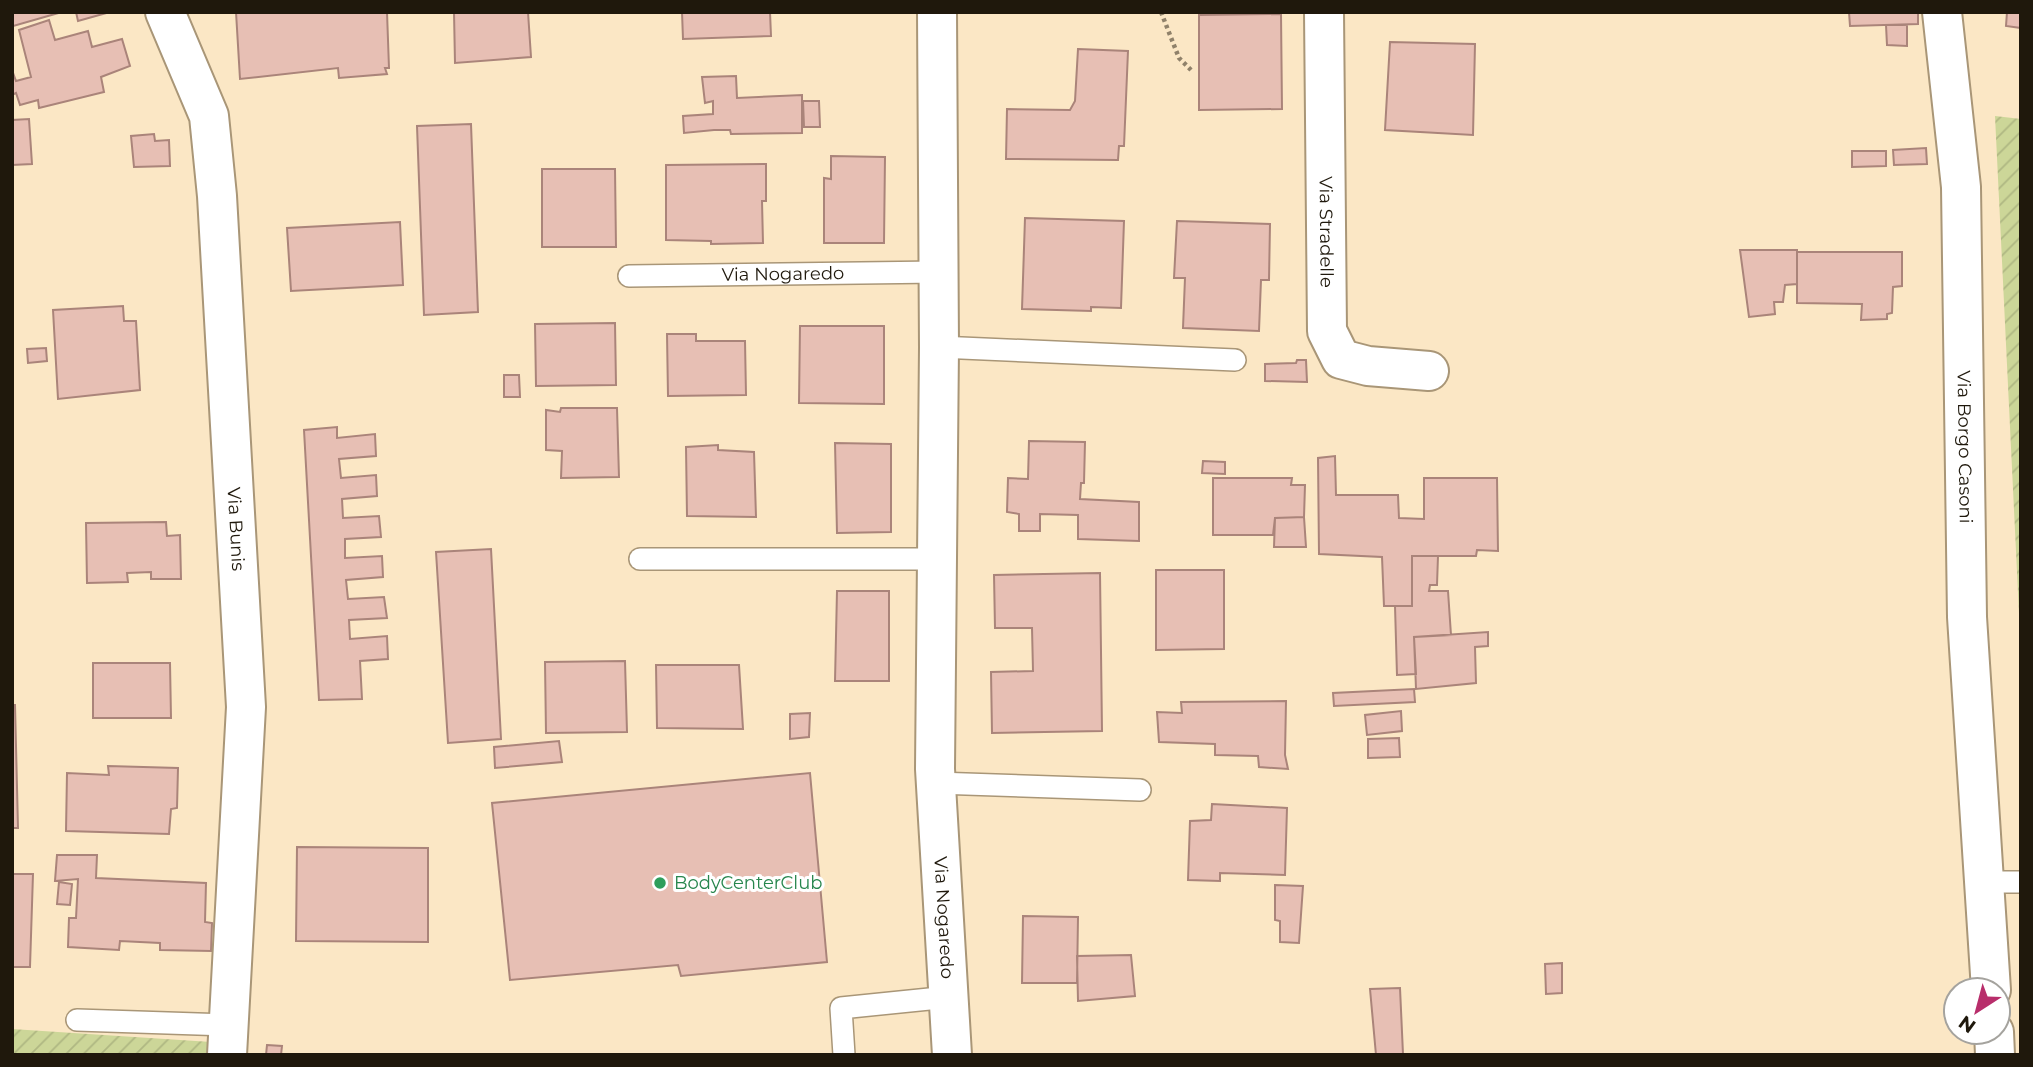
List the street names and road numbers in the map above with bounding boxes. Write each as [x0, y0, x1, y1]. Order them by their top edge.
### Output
street label: Via Stradelle [1315, 176, 1338, 288]
street label: Via Nogaredo [721, 262, 844, 286]
street label: Via Borgo Casoni [1953, 370, 1977, 524]
street label: Via Bunis [223, 487, 249, 572]
street label: Via Nogaredo [929, 856, 958, 980]

